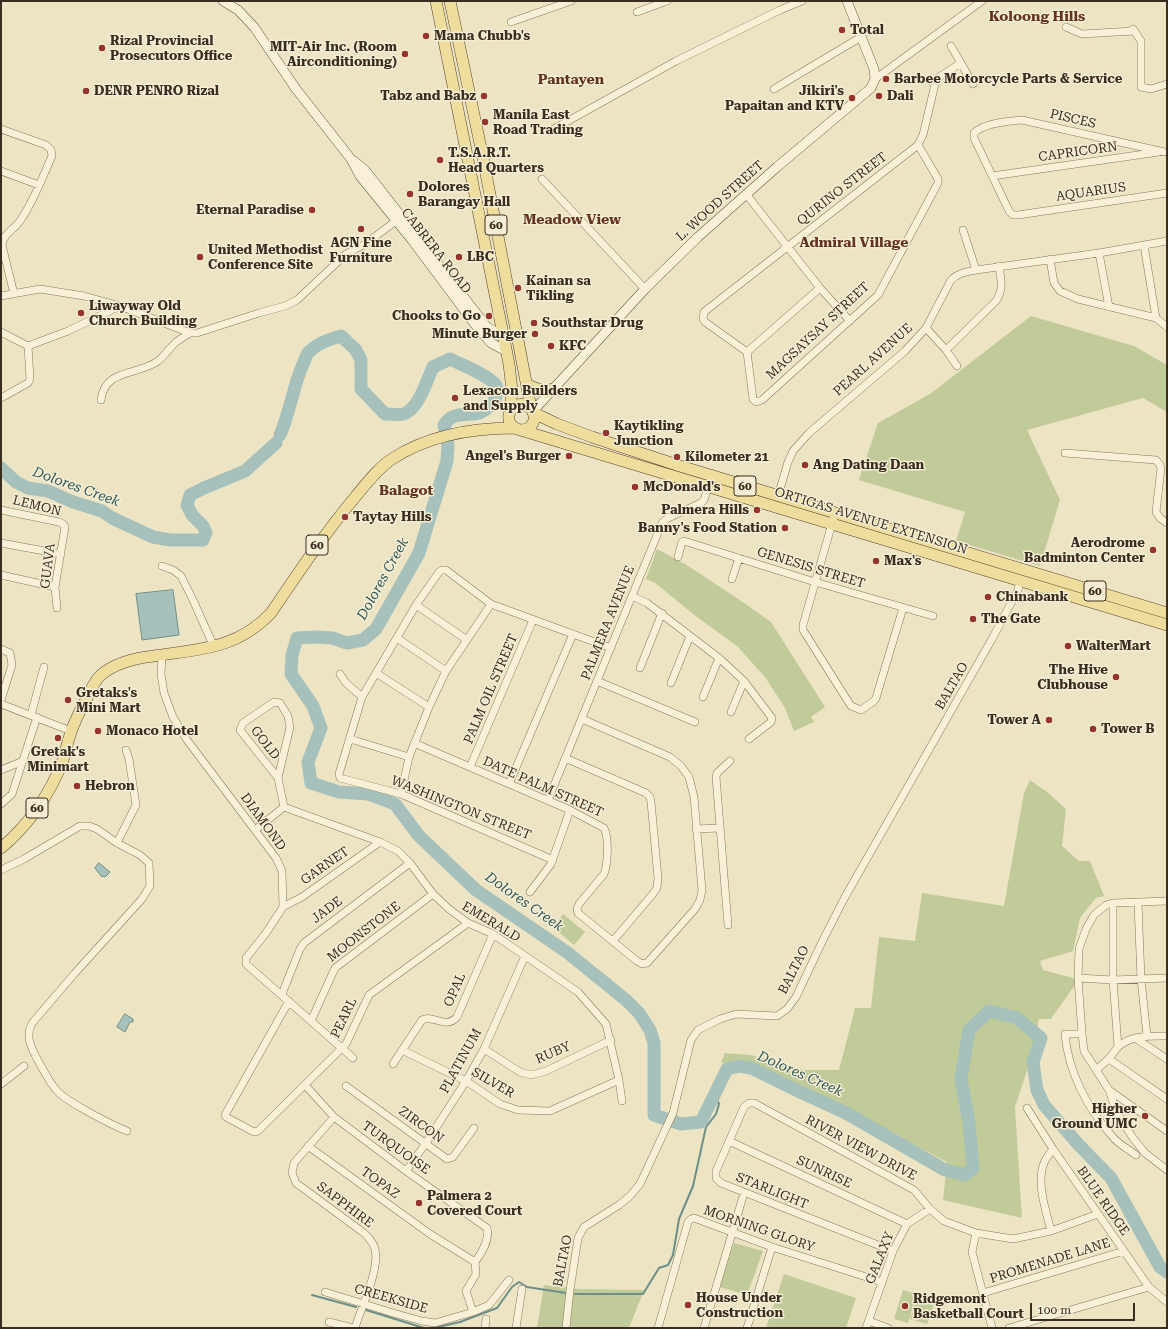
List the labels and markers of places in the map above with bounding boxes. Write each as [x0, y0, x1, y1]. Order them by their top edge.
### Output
place label: Total [850, 22, 884, 38]
marker: Total [837, 25, 847, 35]
place label: Mama Chubb's [434, 28, 530, 44]
marker: Mama Chubb's [421, 31, 431, 41]
place label: Rizal Provincial Prosecutors Office [110, 33, 232, 64]
place label: MIT-Air Inc. (Room Airconditioning) [270, 39, 397, 70]
marker: Rizal Provincial Prosecutors Office [97, 43, 107, 53]
marker: MIT-Air Inc. (Room Airconditioning) [400, 49, 410, 59]
place label: Barbee Motorcycle Parts & Service [894, 71, 1122, 87]
marker: Barbee Motorcycle Parts & Service [881, 74, 891, 84]
place label: DENR PENRO Rizal [94, 83, 219, 99]
place label: Jikiri's Papaitan and KTV [725, 83, 844, 114]
marker: DENR PENRO Rizal [81, 86, 91, 96]
place label: Tabz and Babz [380, 88, 476, 104]
place label: Dali [887, 88, 914, 104]
marker: Tabz and Babz [479, 91, 489, 101]
marker: Dali [874, 91, 884, 101]
marker: Jikiri's Papaitan and KTV [847, 93, 857, 103]
place label: Manila East Road Trading [493, 107, 583, 138]
marker: Manila East Road Trading [480, 117, 490, 127]
place label: T.S.A.R.T. Head Quarters [448, 145, 544, 176]
marker: T.S.A.R.T. Head Quarters [435, 155, 445, 165]
place label: Dolores Barangay Hall [418, 179, 510, 210]
marker: Dolores Barangay Hall [405, 189, 415, 199]
place label: Eternal Paradise [196, 202, 304, 218]
marker: Eternal Paradise [307, 205, 317, 215]
marker: AGN Fine Furniture [356, 224, 366, 234]
place label: AGN Fine Furniture [330, 235, 392, 266]
place label: United Methodist Conference Site [208, 242, 323, 273]
place label: LBC [467, 249, 494, 265]
marker: United Methodist Conference Site [195, 252, 205, 262]
marker: LBC [454, 252, 464, 262]
place label: Kainan sa Tikling [526, 273, 591, 304]
marker: Kainan sa Tikling [513, 283, 523, 293]
place label: Liwayway Old Church Building [89, 298, 197, 329]
marker: Liwayway Old Church Building [76, 308, 86, 318]
place label: Chooks to Go [392, 308, 481, 324]
marker: Chooks to Go [484, 311, 494, 321]
place label: Southstar Drug [542, 315, 643, 331]
marker: Southstar Drug [529, 318, 539, 328]
place label: Minute Burger [432, 326, 527, 342]
marker: Minute Burger [530, 329, 540, 339]
place label: KFC [559, 338, 586, 354]
marker: KFC [546, 341, 556, 351]
place label: Lexacon Builders and Supply [463, 383, 577, 414]
marker: Lexacon Builders and Supply [450, 393, 460, 403]
place label: Kaytikling Junction [614, 418, 683, 449]
marker: Kaytikling Junction [601, 428, 611, 438]
place label: Angel's Burger [466, 448, 561, 464]
place label: Kilometer 21 [685, 449, 769, 465]
marker: Angel's Burger [564, 451, 574, 461]
marker: Kilometer 21 [672, 452, 682, 462]
place label: Ang Dating Daan [813, 457, 924, 473]
marker: Ang Dating Daan [800, 460, 810, 470]
place label: McDonald's [643, 479, 720, 495]
marker: McDonald's [630, 482, 640, 492]
place label: Palmera Hills [661, 502, 749, 518]
marker: Palmera Hills [752, 505, 762, 515]
place label: Taytay Hills [353, 509, 431, 525]
marker: Taytay Hills [340, 512, 350, 522]
place label: Banny's Food Station [638, 520, 777, 536]
marker: Banny's Food Station [780, 523, 790, 533]
place label: Aerodrome Badminton Center [1024, 535, 1145, 566]
marker: Aerodrome Badminton Center [1148, 545, 1158, 555]
place label: Max's [884, 553, 922, 569]
marker: Max's [871, 556, 881, 566]
place label: Chinabank [996, 589, 1068, 605]
marker: Chinabank [983, 592, 993, 602]
place label: The Gate [981, 611, 1041, 627]
marker: The Gate [968, 614, 978, 624]
place label: WalterMart [1076, 638, 1151, 654]
marker: WalterMart [1063, 641, 1073, 651]
place label: The Hive Clubhouse [1037, 662, 1108, 693]
marker: The Hive Clubhouse [1111, 672, 1121, 682]
place label: Gretaks's Mini Mart [76, 685, 141, 716]
marker: Gretaks's Mini Mart [63, 695, 73, 705]
place label: Tower A [987, 712, 1041, 728]
marker: Tower A [1044, 715, 1054, 725]
place label: Tower B [1101, 721, 1155, 737]
place label: Monaco Hotel [106, 723, 198, 739]
marker: Tower B [1088, 724, 1098, 734]
marker: Monaco Hotel [93, 726, 103, 736]
marker: Gretak's Minimart [53, 733, 63, 743]
place label: Gretak's Minimart [27, 744, 89, 775]
place label: Hebron [85, 778, 135, 794]
marker: Hebron [72, 781, 82, 791]
place label: Higher Ground UMC [1052, 1101, 1137, 1132]
marker: Higher Ground UMC [1140, 1111, 1150, 1121]
place label: Palmera 2 Covered Court [427, 1188, 522, 1219]
marker: Palmera 2 Covered Court [414, 1198, 424, 1208]
place label: House Under Construction [696, 1290, 783, 1321]
place label: Ridgemont Basketball Court [913, 1291, 1024, 1322]
marker: House Under Construction [683, 1300, 693, 1310]
marker: Ridgemont Basketball Court [900, 1301, 910, 1311]

